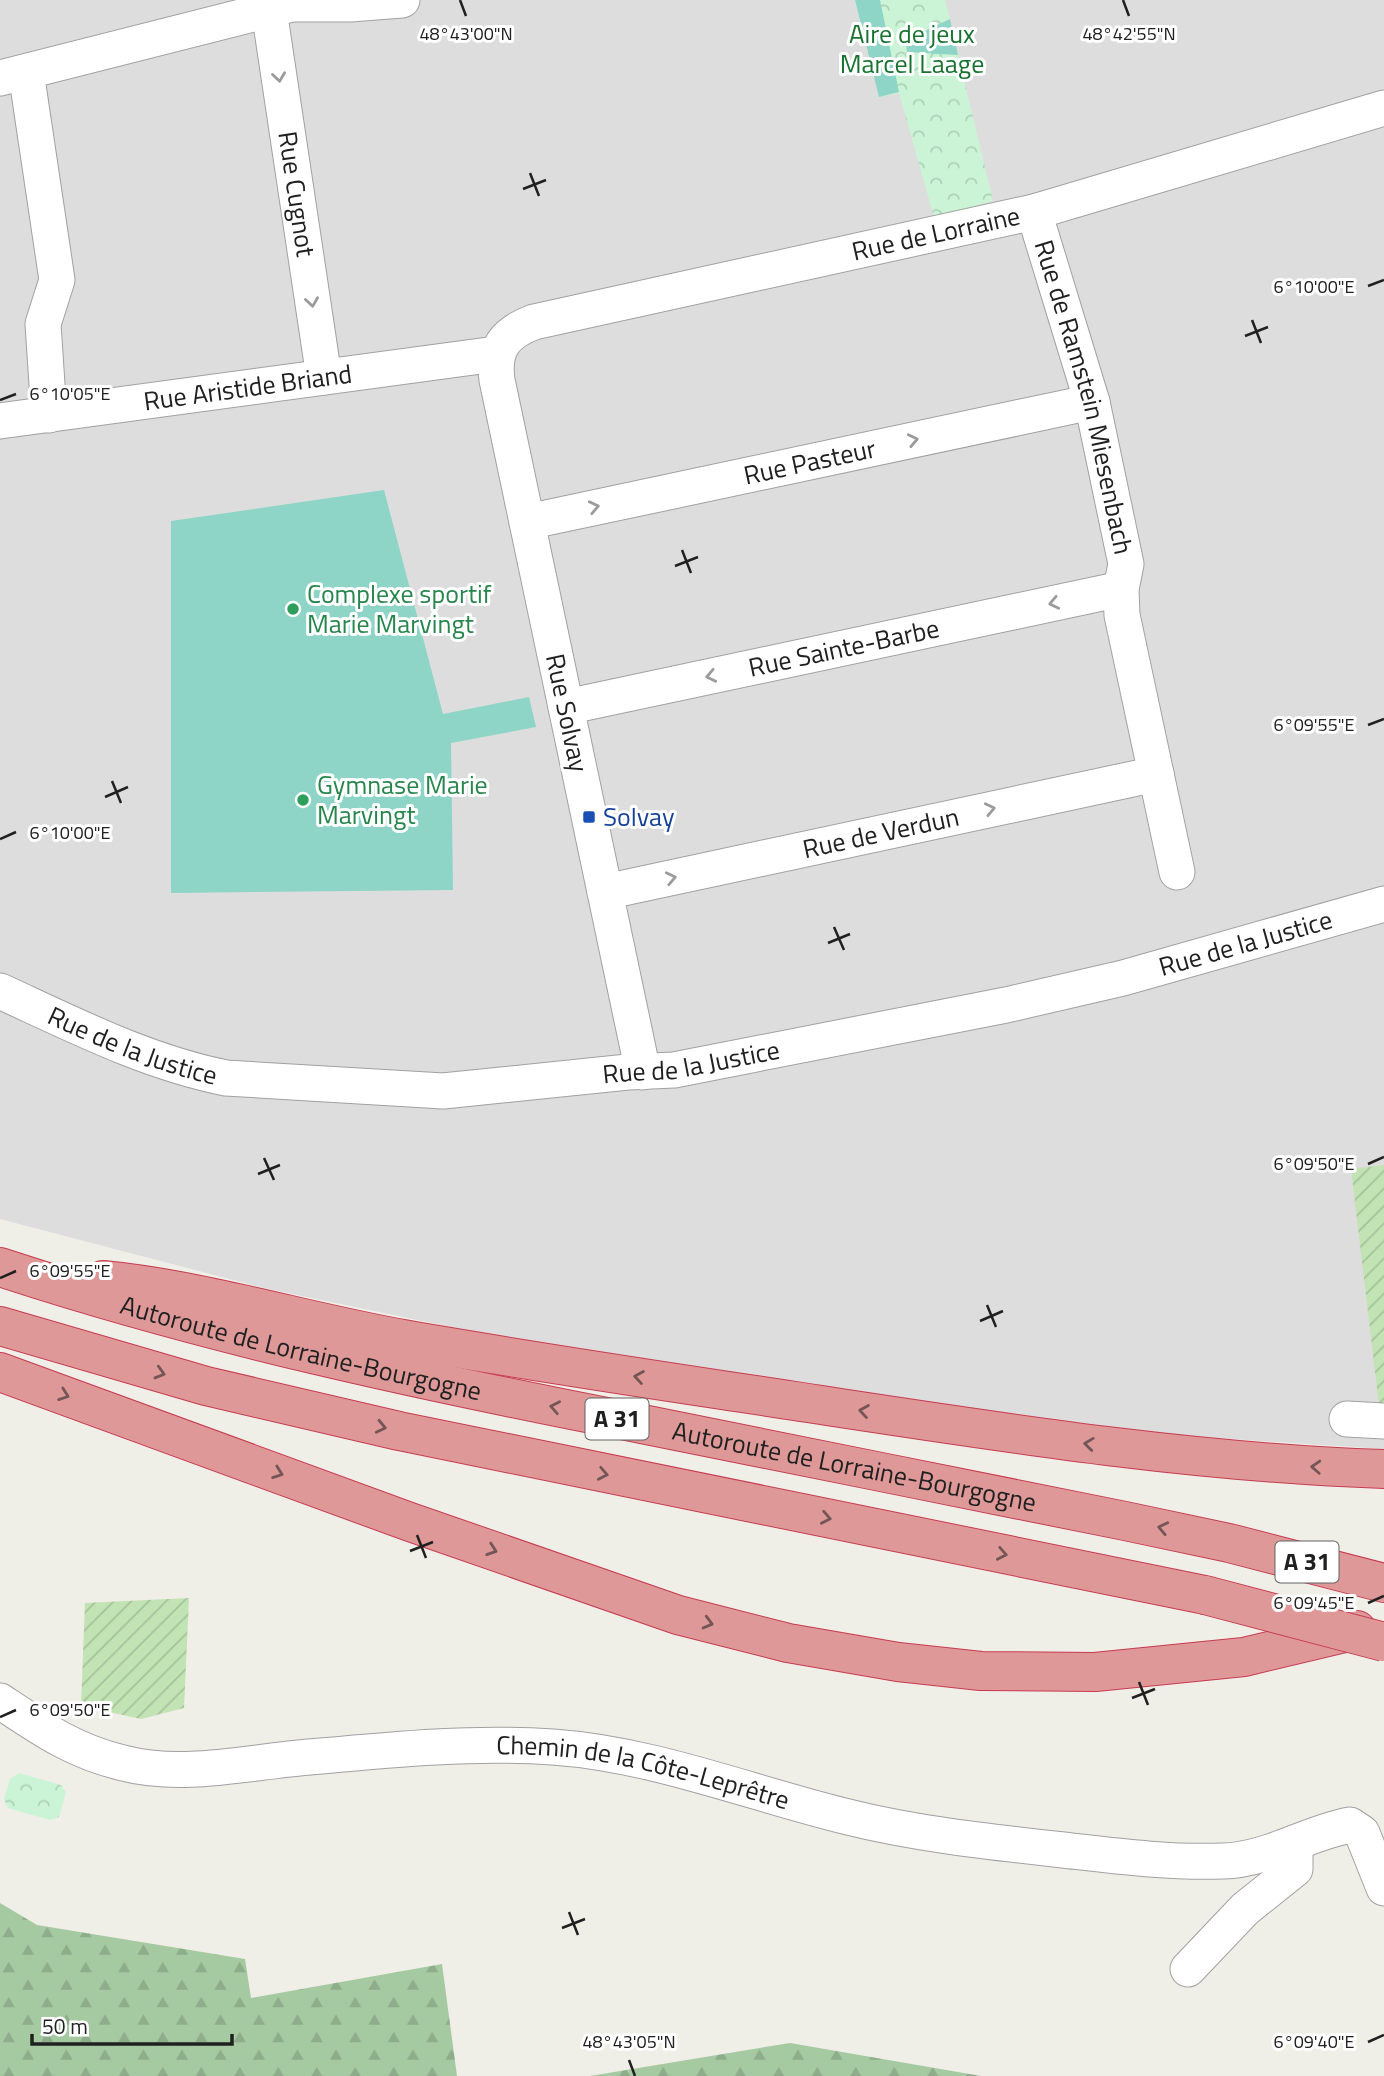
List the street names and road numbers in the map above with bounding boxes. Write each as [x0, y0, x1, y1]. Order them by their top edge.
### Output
street label: Rue Cugnot [268, 128, 326, 259]
street label: Rue de Lorraine [848, 196, 1024, 271]
street label: Rue de Ramstein Miesenbach [1025, 235, 1143, 558]
street label: Rue Aristide Briand [141, 354, 354, 420]
street label: Rue Pasteur [740, 428, 879, 494]
street label: Rue Sainte-Barbe [745, 608, 943, 687]
street label: Rue Solvay [536, 650, 599, 776]
street label: Rue de Verdun [799, 797, 962, 868]
street label: Rue de la Justice [1154, 900, 1337, 986]
street label: Rue de la Justice [42, 996, 221, 1095]
street label: Rue de la Justice [601, 1030, 783, 1094]
street label: Autoroute de Lorraine-Bourgogne [116, 1285, 485, 1410]
road number: A 31 [586, 1399, 648, 1440]
street label: Autoroute de Lorraine-Bourgogne [669, 1411, 1040, 1522]
road number: A 31 [1276, 1542, 1338, 1582]
street label: Chemin de la Côte-Leprêtre [496, 1725, 794, 1819]

